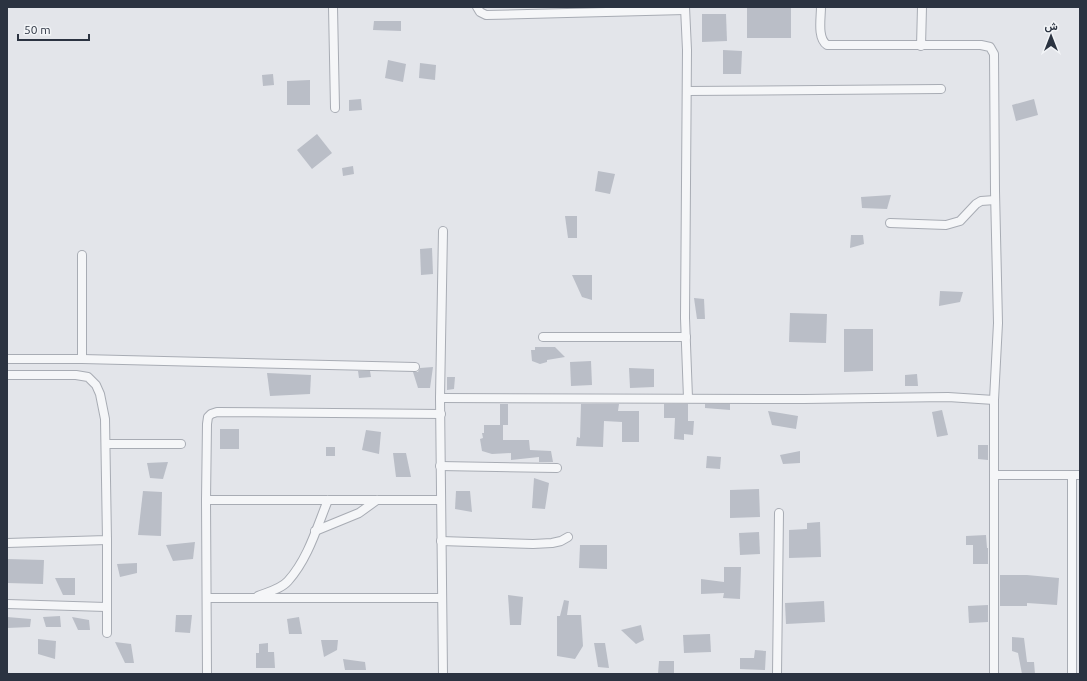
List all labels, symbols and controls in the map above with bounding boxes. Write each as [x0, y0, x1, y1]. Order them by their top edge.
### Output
scale bar [18, 16, 89, 42]
north arrow [1031, 16, 1071, 56]
text: ش [1044, 20, 1058, 33]
text: 50 m [24, 23, 51, 36]

